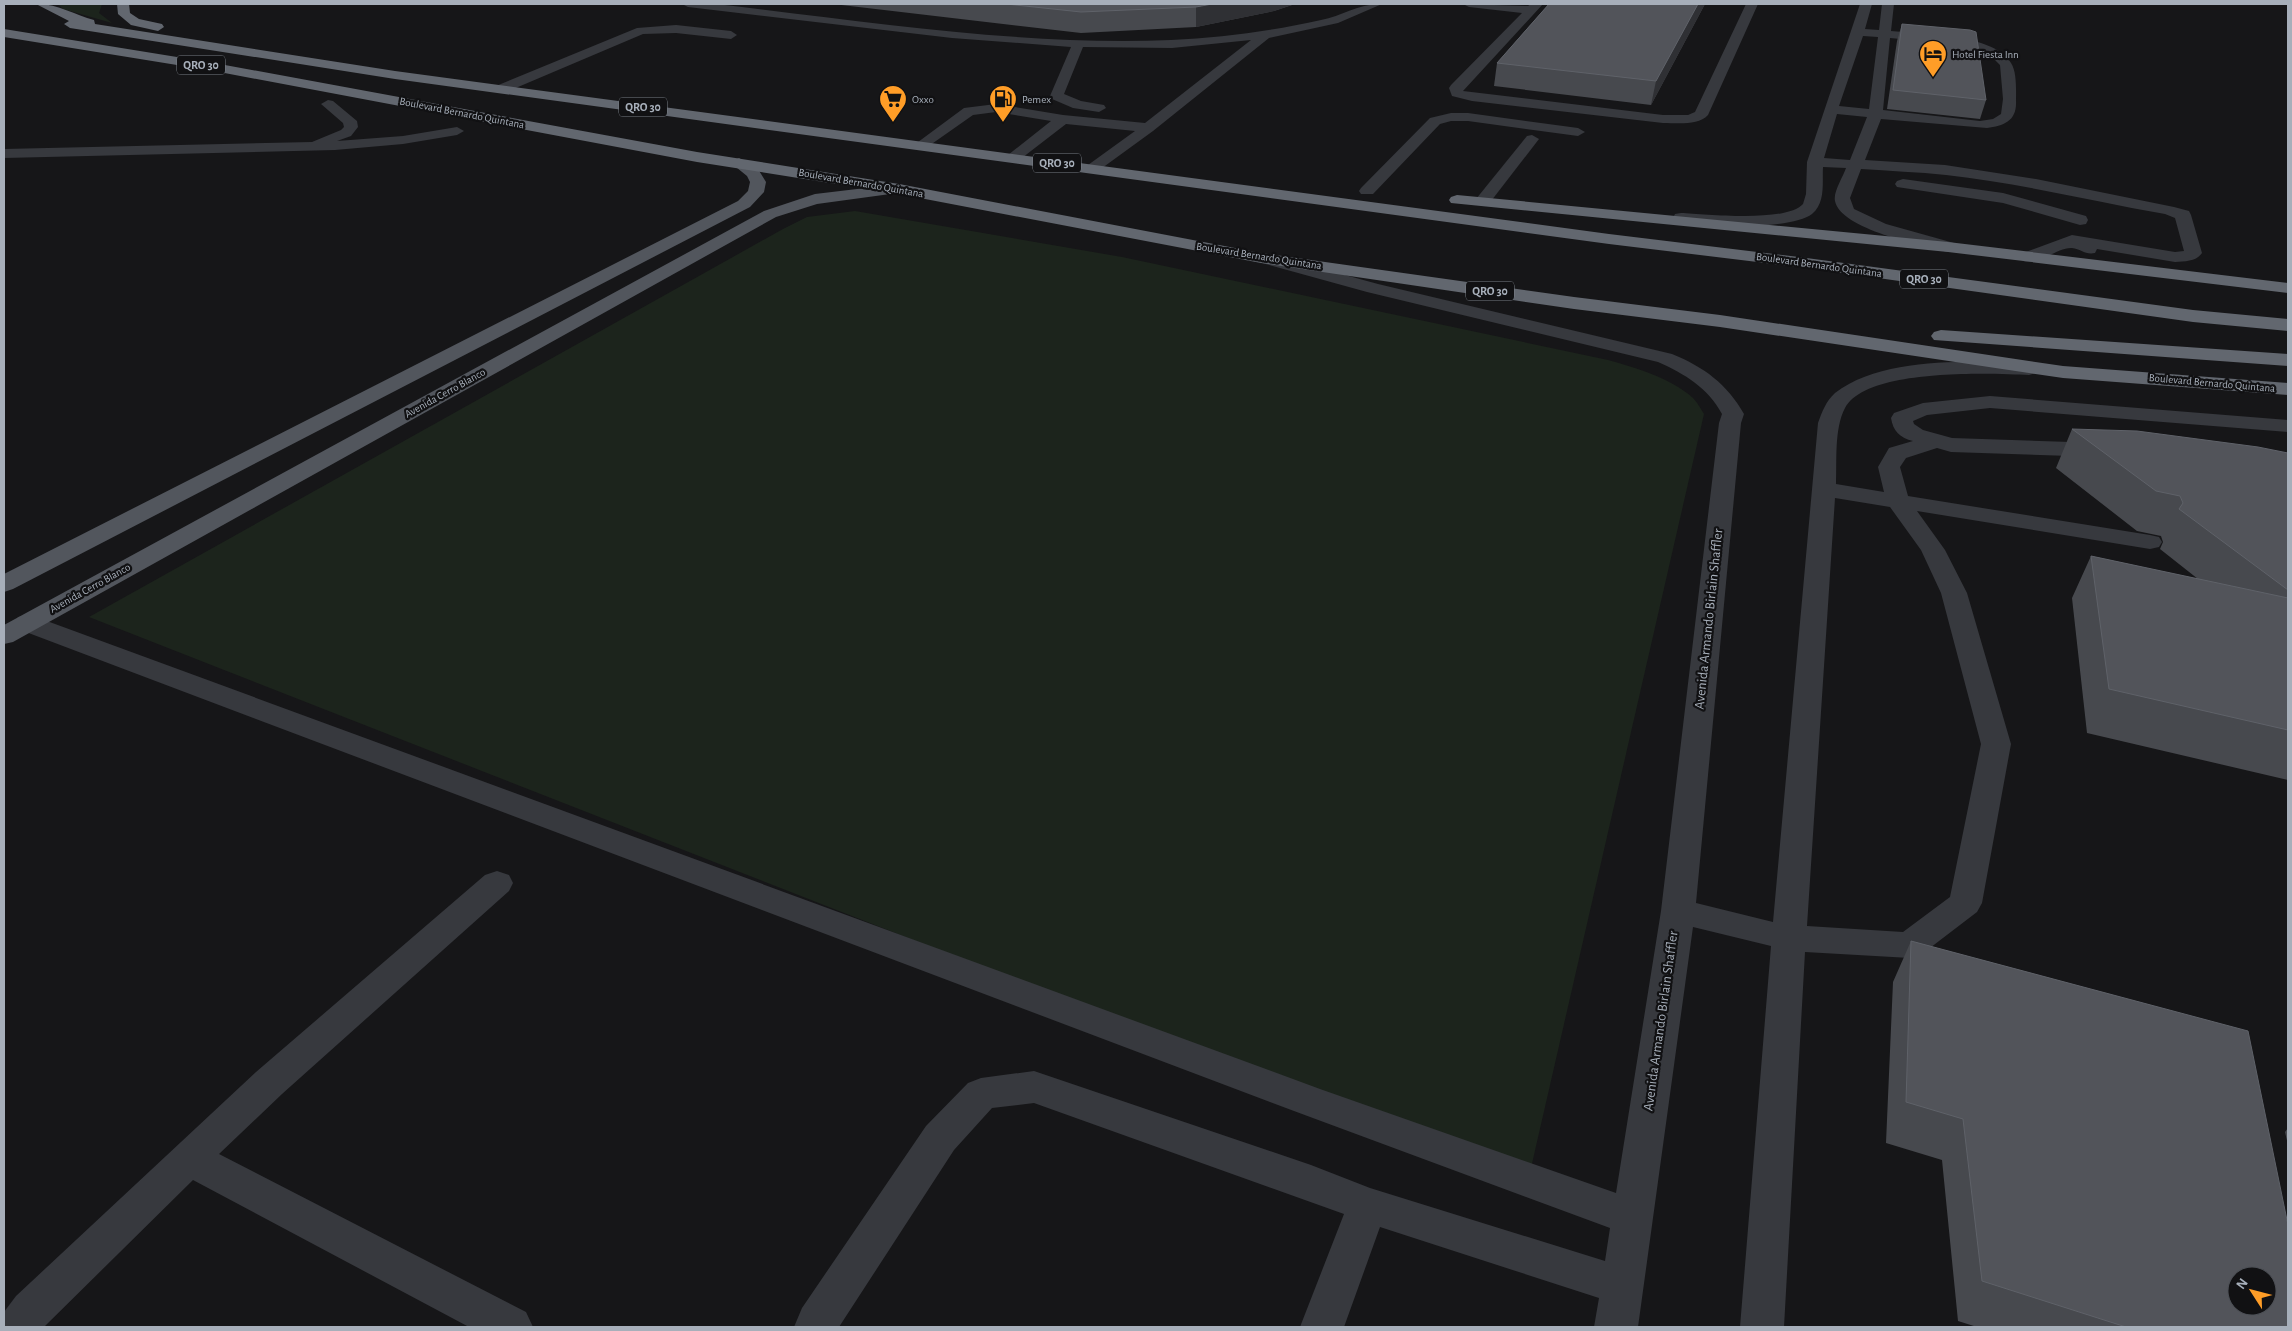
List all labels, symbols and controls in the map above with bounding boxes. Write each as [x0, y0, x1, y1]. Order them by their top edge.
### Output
hotel icon: Hotel Fiesta Inn [1918, 39, 1948, 78]
place label: Hotel Fiesta Inn [1952, 49, 2019, 60]
road number: QRO 30 [177, 56, 225, 74]
supermarket icon: Oxxo [878, 84, 908, 123]
fuel station icon: Pemex [988, 84, 1018, 123]
place label: Oxxo [912, 94, 934, 105]
place label: Pemex [1022, 94, 1051, 105]
street label: Boulevard Bernardo Quintana [399, 95, 525, 131]
road number: QRO 30 [619, 98, 667, 116]
road number: QRO 30 [1033, 154, 1081, 172]
street label: Boulevard Bernardo Quintana [798, 167, 924, 199]
street label: Boulevard Bernardo Quintana [1195, 241, 1323, 271]
street label: Boulevard Bernardo Quintana [1755, 251, 1883, 279]
road number: QRO 30 [1900, 270, 1948, 288]
road number: QRO 30 [1466, 282, 1514, 300]
street label: Avenida Cerro Blanco [403, 366, 487, 420]
street label: Boulevard Bernardo Quintana [2148, 372, 2276, 394]
street label: Avenida Armando Birlain Shaffler [1693, 527, 1726, 710]
street label: Avenida Cerro Blanco [48, 561, 132, 615]
street label: Avenida Armando Birlain Shaffler [1641, 930, 1681, 1112]
north arrow [2227, 1266, 2277, 1316]
text: N [2234, 1276, 2251, 1292]

